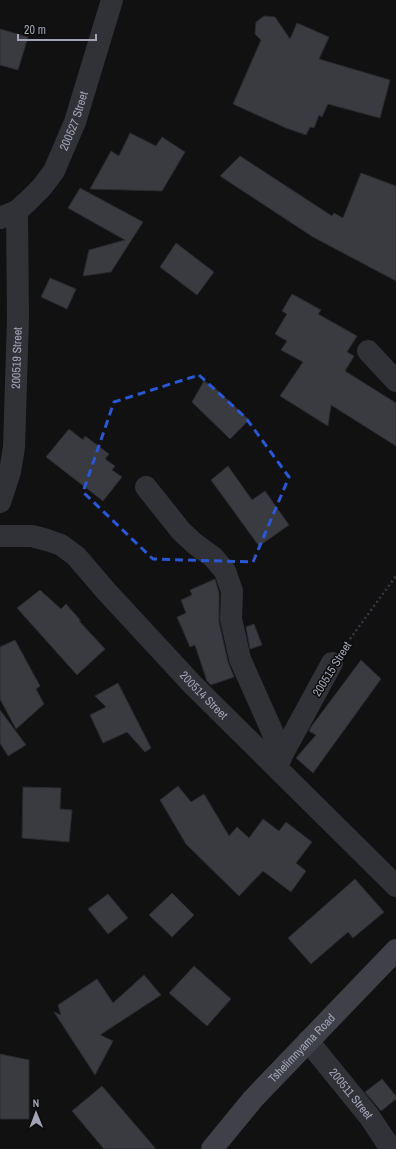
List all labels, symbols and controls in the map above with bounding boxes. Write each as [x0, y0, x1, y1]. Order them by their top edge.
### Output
scale bar [18, 16, 96, 42]
text: 20 m [24, 22, 46, 38]
street label: 200527 Street [56, 89, 92, 153]
street label: 200519 Street [8, 327, 26, 389]
street label: 200515 Street [309, 638, 355, 699]
street label: 200514 Street [176, 668, 231, 723]
street label: Tshelimnyama Road [265, 1010, 339, 1086]
street label: 200511 Street [325, 1065, 377, 1122]
north arrow [16, 1093, 56, 1133]
text: N [32, 1096, 39, 1110]

